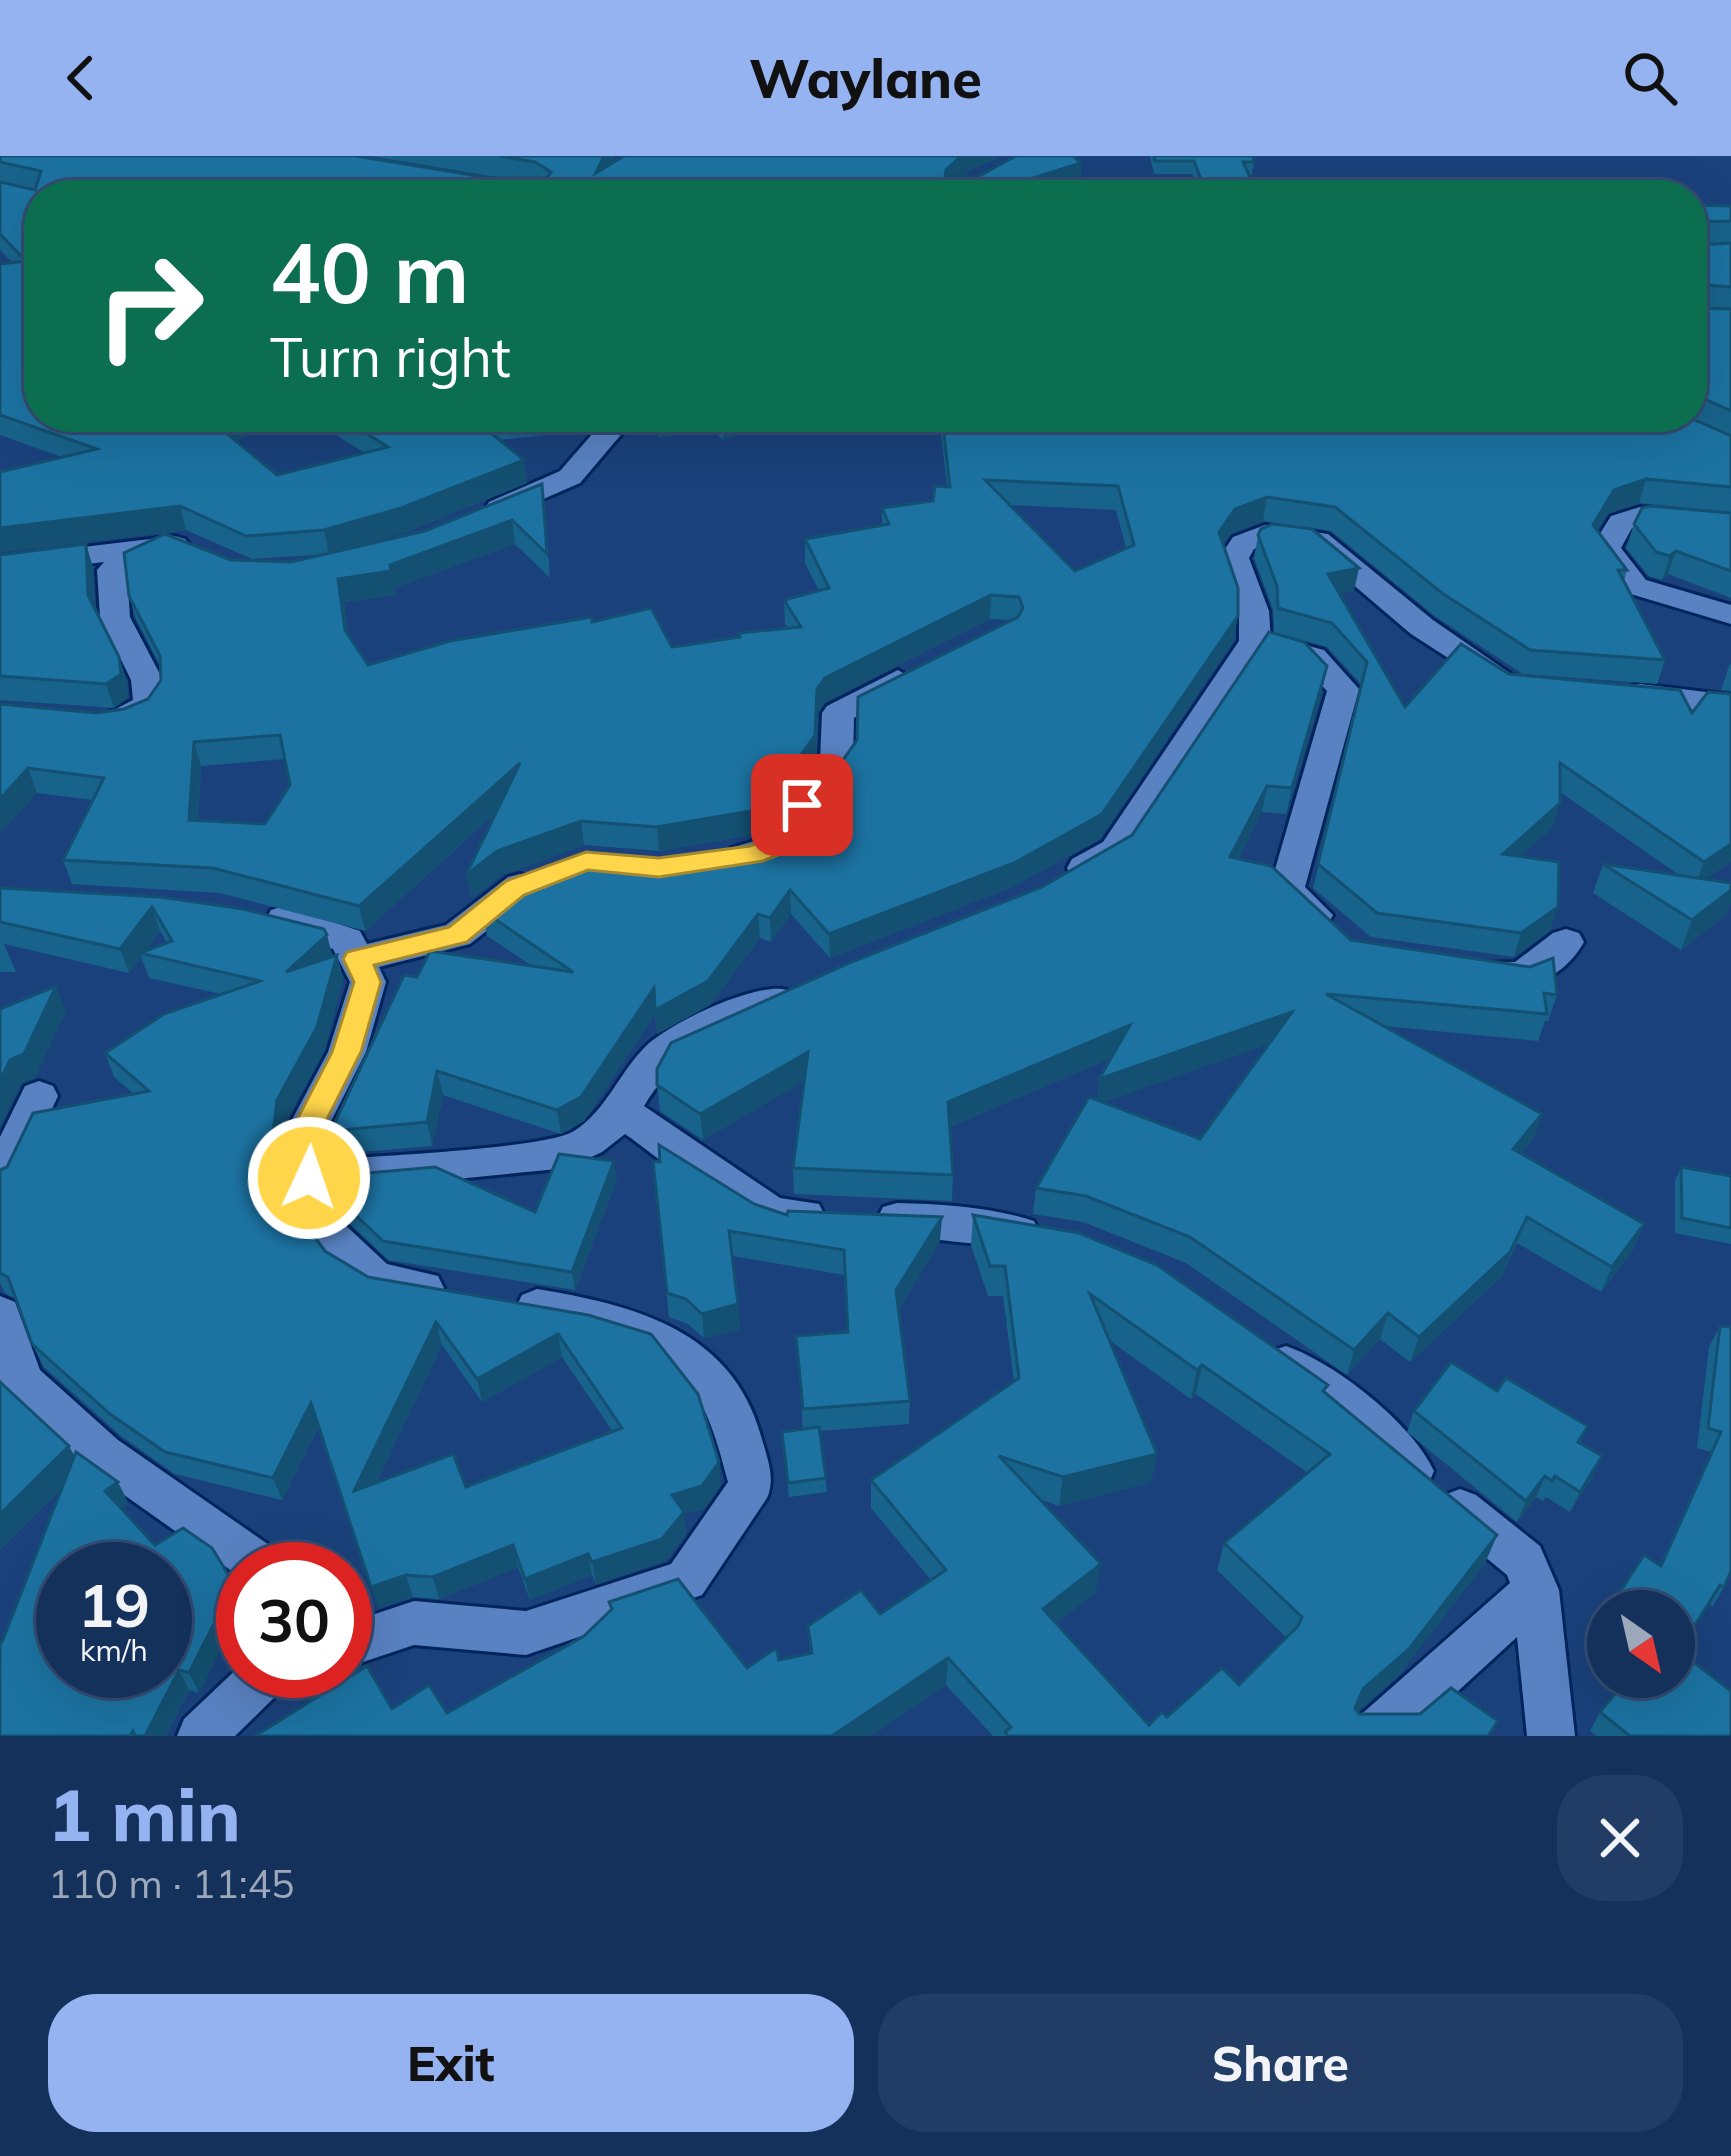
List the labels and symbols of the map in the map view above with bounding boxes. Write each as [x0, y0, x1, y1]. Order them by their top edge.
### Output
pin [751, 754, 853, 856]
position arrow [246, 1115, 372, 1241]
speed limit sign: 30 [216, 1542, 372, 1698]
north arrow [1587, 1590, 1695, 1698]

